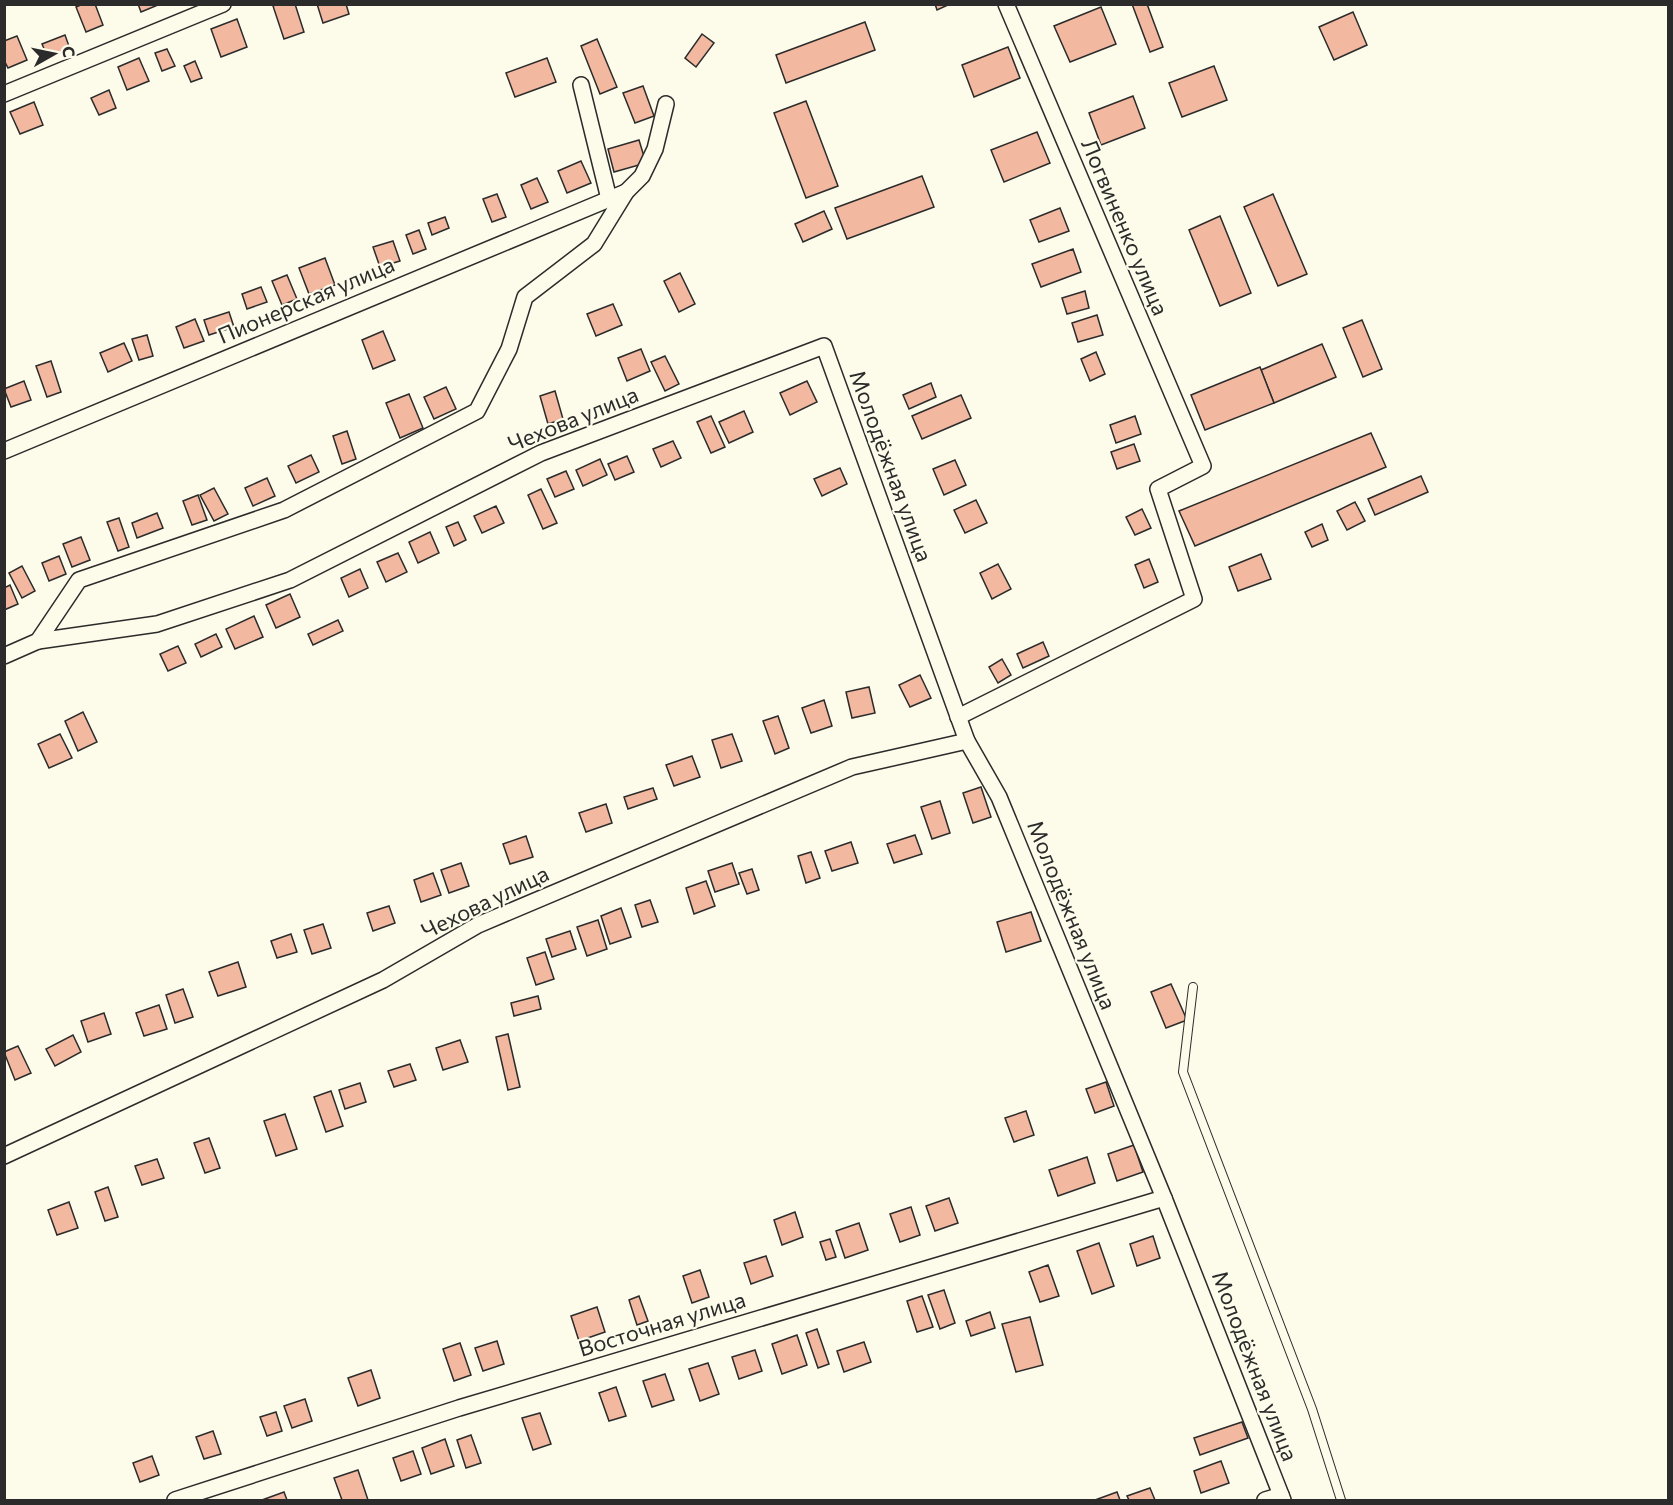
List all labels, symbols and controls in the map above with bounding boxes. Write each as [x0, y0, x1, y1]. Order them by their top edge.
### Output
north arrow [24, 24, 84, 84]
text: С [59, 45, 80, 59]
street label: Логвиненко улица [1076, 134, 1175, 319]
street label: Пионерская улица [213, 250, 398, 349]
street label: Молодёжная улица [844, 367, 939, 565]
street label: Чехова улица [504, 380, 642, 457]
street label: Молодёжная улица [1022, 816, 1123, 1013]
street label: Чехова улица [417, 859, 553, 944]
street label: Молодёжная улица [1207, 1267, 1304, 1465]
street label: Восточная улица [575, 1285, 749, 1362]

